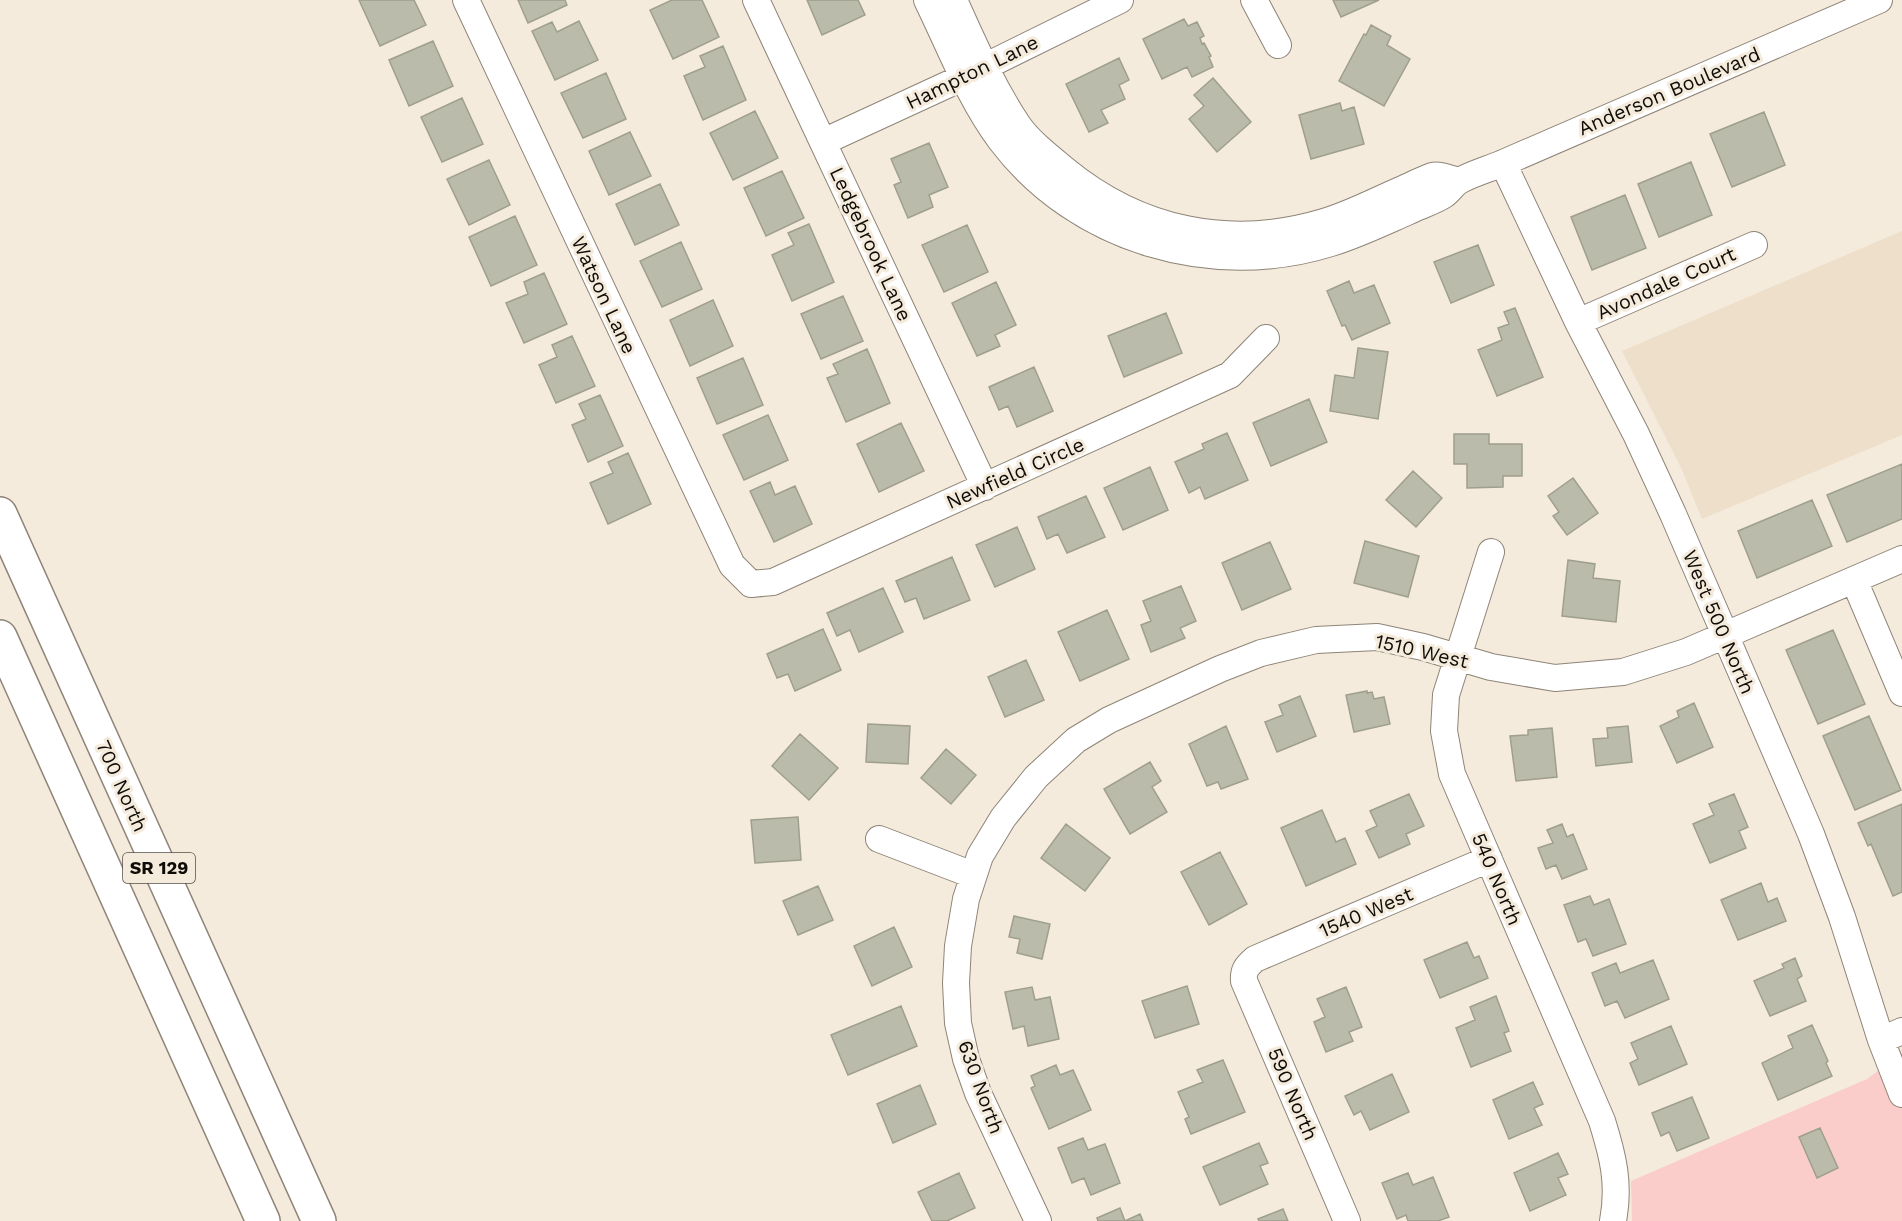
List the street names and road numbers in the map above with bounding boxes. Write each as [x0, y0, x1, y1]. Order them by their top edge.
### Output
street label: Hampton Lane [902, 30, 1042, 114]
street label: Anderson Boulevard [1574, 42, 1764, 140]
street label: Ledgebrook Lane [825, 163, 917, 325]
street label: Watson Lane [566, 233, 642, 357]
street label: Avondale Court [1593, 241, 1740, 324]
street label: Newfield Circle [942, 432, 1088, 514]
street label: West 500 North [1678, 546, 1760, 698]
street label: 1510 West [1373, 629, 1472, 674]
street label: 700 North [91, 737, 153, 835]
street label: 540 North [1467, 829, 1527, 929]
road number: SR 129 [123, 853, 195, 883]
street label: 1540 West [1316, 881, 1417, 942]
street label: 630 North [953, 1037, 1009, 1137]
street label: 590 North [1263, 1044, 1323, 1144]

